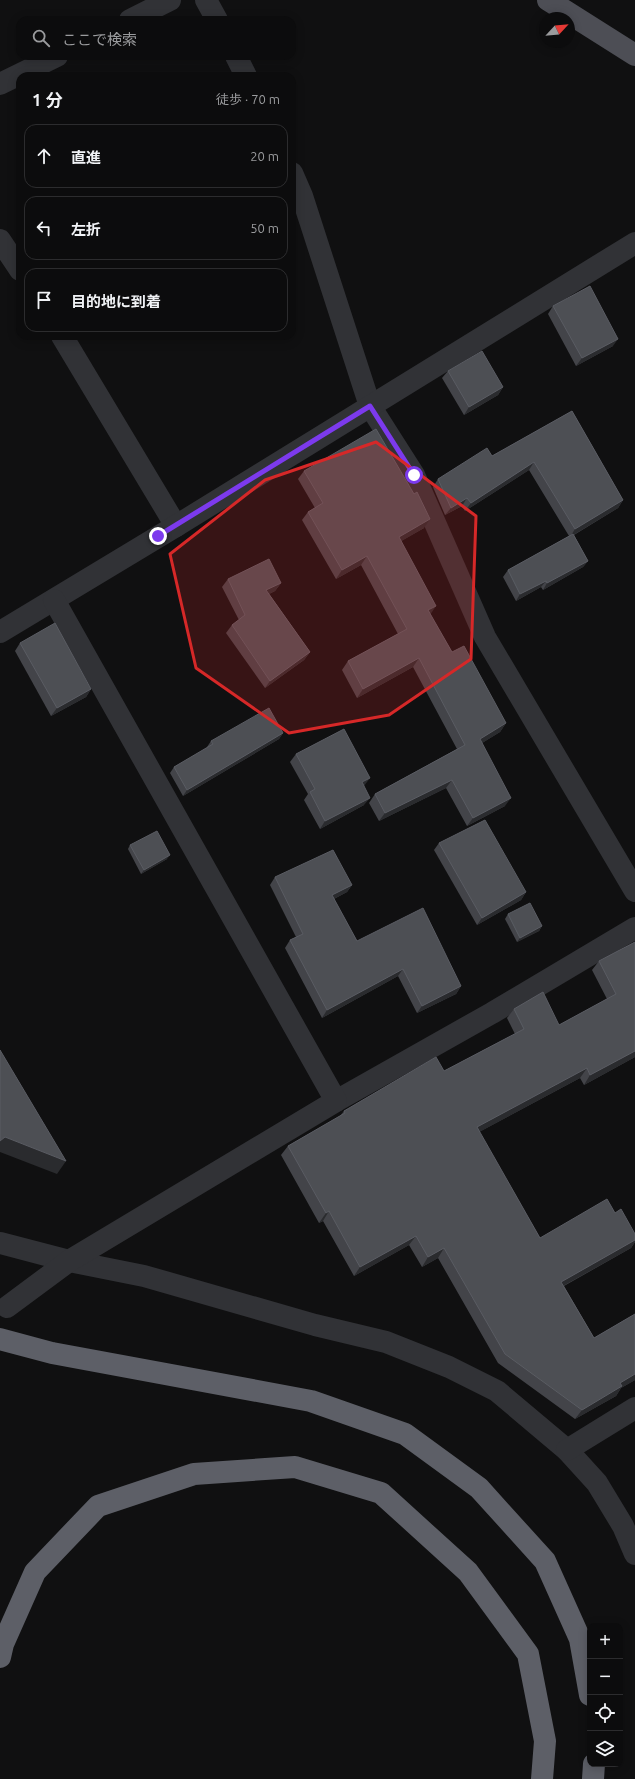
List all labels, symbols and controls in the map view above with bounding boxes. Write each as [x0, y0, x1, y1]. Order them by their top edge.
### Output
north arrow [539, 12, 575, 48]
search box [16, 16, 296, 60]
icon: search [30, 27, 52, 49]
text: ここで検索 [62, 31, 137, 48]
text: 1 分 [32, 90, 63, 109]
text: 徒歩 · 70 m [216, 92, 280, 106]
icon: ahead [33, 145, 55, 167]
text: 直進 [71, 149, 101, 166]
text: 20 m [250, 149, 279, 163]
icon: left [33, 217, 55, 239]
text: 左折 [71, 221, 101, 238]
text: 50 m [250, 221, 279, 235]
icon: arrive [33, 289, 55, 311]
text: 目的地に到着 [71, 293, 161, 310]
route start [405, 466, 423, 484]
route end [149, 527, 167, 545]
map controls [587, 1623, 623, 1767]
button: + [587, 1623, 623, 1659]
button: − [587, 1659, 623, 1695]
button: locate [587, 1695, 623, 1731]
button: layers [587, 1731, 623, 1767]

